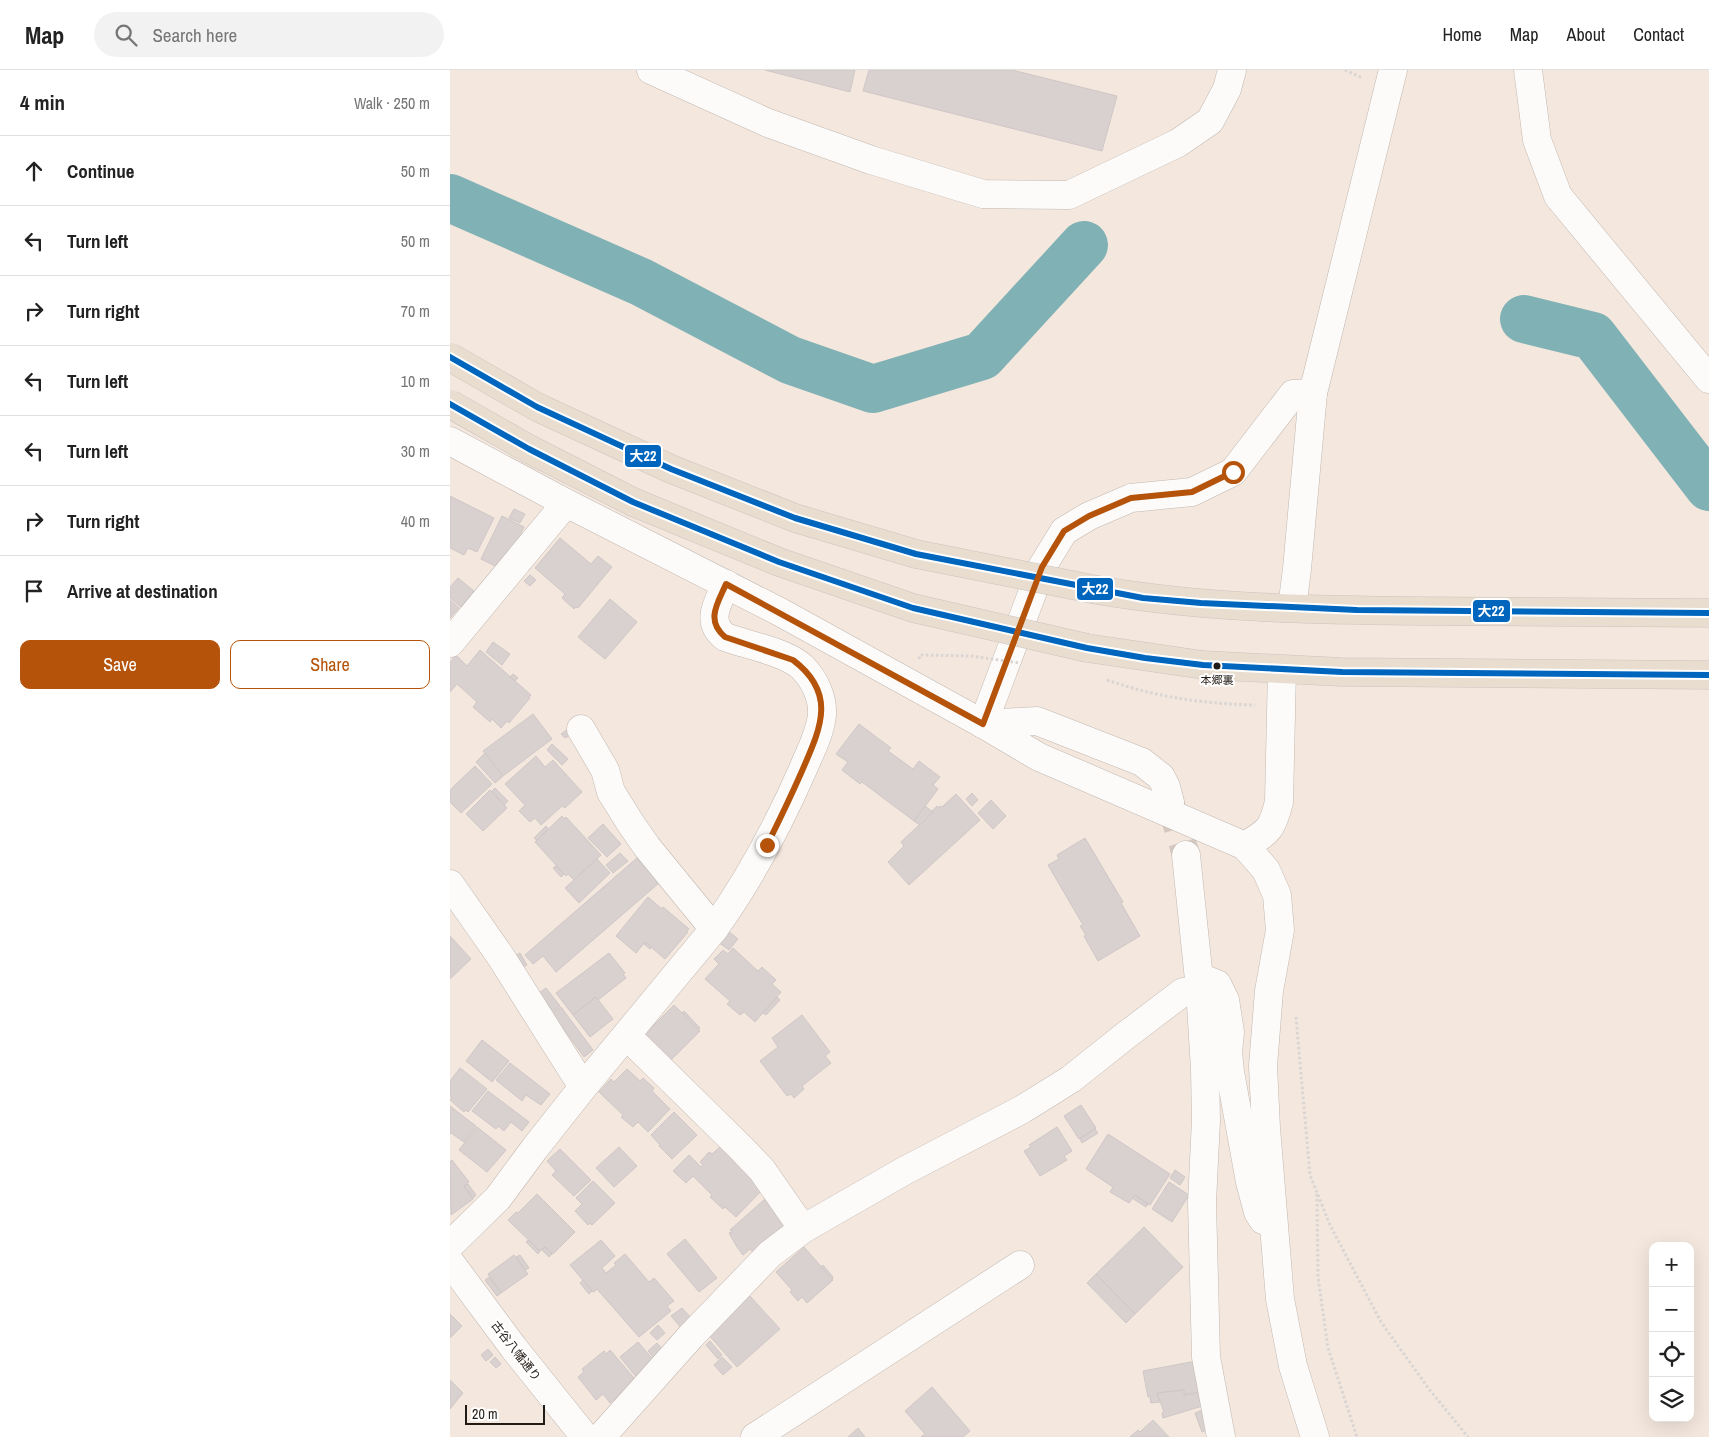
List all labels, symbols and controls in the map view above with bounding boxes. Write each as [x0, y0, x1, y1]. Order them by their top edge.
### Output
search box [94, 12, 444, 57]
text: Map [25, 19, 64, 51]
icon: search [112, 21, 140, 49]
text: Search here [152, 22, 237, 48]
text: Home [1442, 22, 1482, 47]
text: Map [1510, 22, 1539, 47]
text: About [1567, 22, 1605, 47]
text: Contact [1633, 22, 1684, 47]
text: 4 min [20, 88, 65, 117]
text: Walk · 250 m [354, 92, 430, 114]
icon: ahead [20, 157, 48, 185]
text: Continue [67, 158, 135, 184]
text: 50 m [401, 160, 430, 182]
icon: left [20, 227, 48, 255]
text: Turn left [67, 228, 128, 254]
text: 50 m [401, 230, 430, 252]
icon: right [20, 297, 48, 325]
text: Turn right [67, 298, 139, 324]
text: 70 m [401, 300, 430, 322]
icon: left [20, 367, 48, 395]
text: Turn left [67, 368, 128, 394]
text: 10 m [401, 370, 430, 392]
icon: left [20, 437, 48, 465]
text: Turn left [67, 438, 128, 464]
text: 30 m [401, 440, 430, 462]
line badge: 大22 [624, 444, 662, 468]
text: 大22 [630, 447, 656, 465]
route start [1222, 461, 1245, 484]
icon: right [20, 507, 48, 535]
text: Turn right [67, 508, 139, 534]
text: 40 m [401, 510, 430, 532]
icon: arrive [20, 577, 48, 605]
line badge: 大22 [1076, 577, 1114, 601]
text: Arrive at destination [67, 578, 218, 604]
text: 大22 [1082, 580, 1108, 598]
line badge: 大22 [1472, 599, 1511, 623]
text: 大22 [1478, 602, 1504, 620]
button: Save [20, 640, 220, 689]
button: Share [230, 640, 430, 689]
marker: 本郷裏 [1212, 661, 1222, 671]
place label: 本郷裏 [1201, 673, 1234, 687]
route end [756, 834, 779, 857]
map controls [1649, 1242, 1694, 1422]
button: + [1649, 1242, 1694, 1287]
button: − [1649, 1287, 1694, 1332]
street label: 古谷八幡通り [488, 1318, 544, 1384]
button: locate [1649, 1332, 1694, 1377]
button: layers [1649, 1377, 1694, 1422]
scale bar [465, 1402, 545, 1425]
text: 20 m [472, 1405, 498, 1423]

